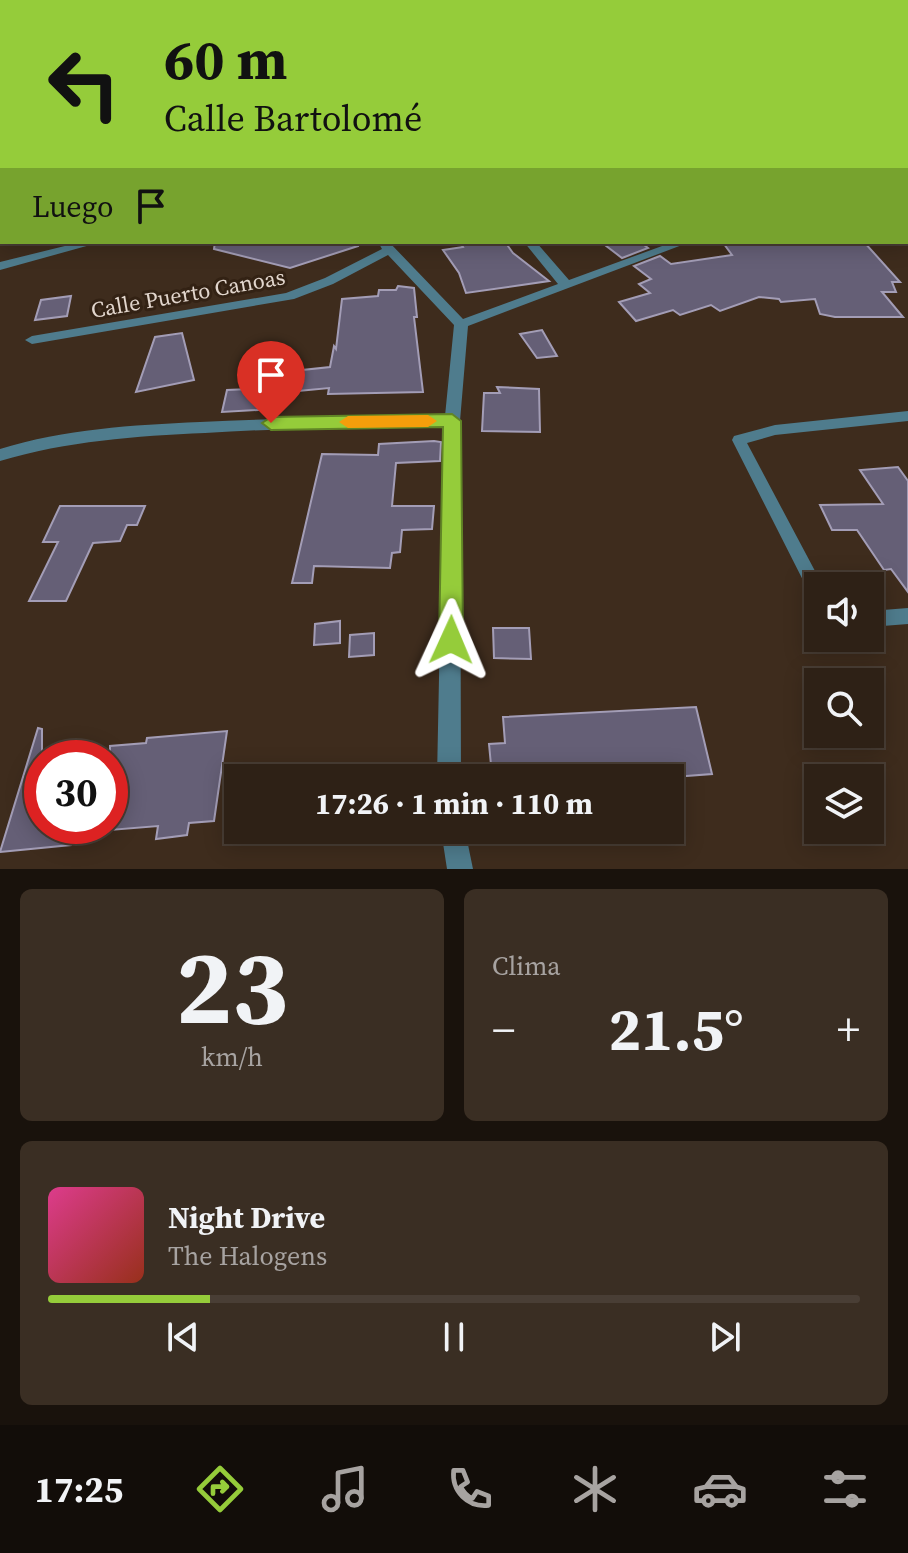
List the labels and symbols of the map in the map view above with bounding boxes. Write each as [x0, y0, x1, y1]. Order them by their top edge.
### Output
street label: Calle Puerto Canoas [89, 261, 287, 325]
pin [237, 341, 305, 423]
position arrow [409, 598, 493, 682]
speed limit sign: 30 [24, 740, 128, 844]

